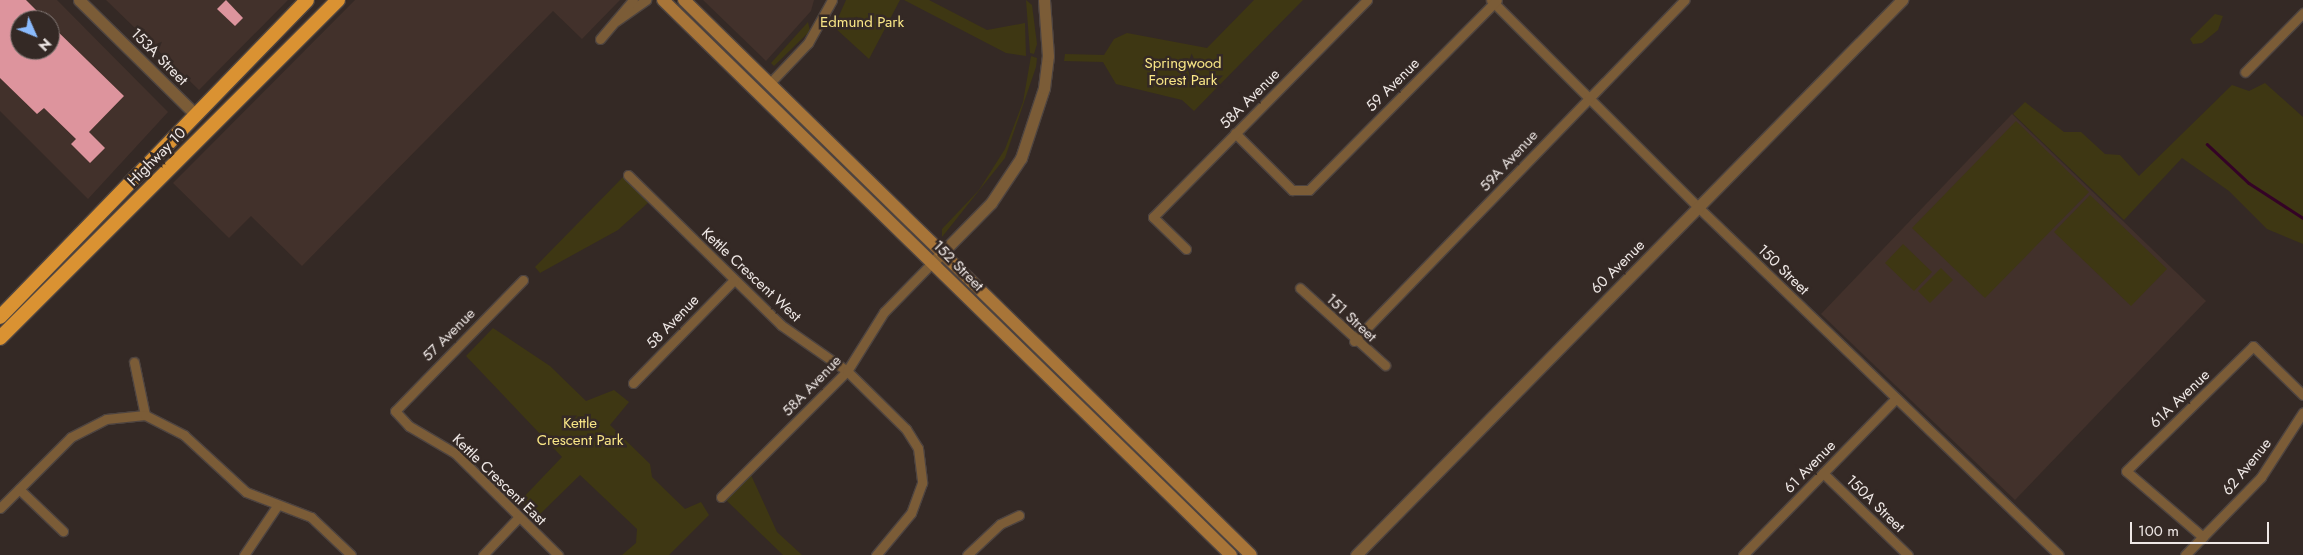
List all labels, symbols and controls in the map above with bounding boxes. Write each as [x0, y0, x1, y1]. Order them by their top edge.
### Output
north arrow [10, 10, 60, 60]
park label: Edmund Park [820, 14, 904, 32]
street label: 153A Street [127, 25, 191, 89]
text: N [34, 34, 56, 56]
park label: Springwood Forest Park [1144, 54, 1222, 89]
street label: 59 Avenue [1362, 54, 1424, 116]
street label: 58A Avenue [1216, 65, 1284, 133]
street label: Highway 10 [124, 124, 190, 190]
street label: 59A Avenue [1476, 127, 1542, 195]
street label: Kettle Crescent West [698, 224, 804, 326]
street label: 60 Avenue [1587, 236, 1649, 298]
street label: 152 Street [929, 237, 987, 295]
street label: 150 Street [1754, 241, 1812, 299]
street label: 151 Street [1322, 290, 1380, 346]
street label: 58 Avenue [643, 291, 703, 353]
street label: 57 Avenue [419, 305, 479, 365]
street label: 58A Avenue [779, 352, 845, 420]
street label: 61A Avenue [2146, 366, 2214, 432]
park label: Kettle Crescent Park [537, 414, 623, 449]
street label: Kettle Crescent East [448, 431, 550, 529]
street label: 62 Avenue [2218, 435, 2276, 499]
street label: 61 Avenue [1780, 437, 1840, 497]
street label: 150A Street [1842, 472, 1908, 536]
scale bar [2133, 512, 2272, 544]
text: 100 m [2138, 520, 2179, 542]

